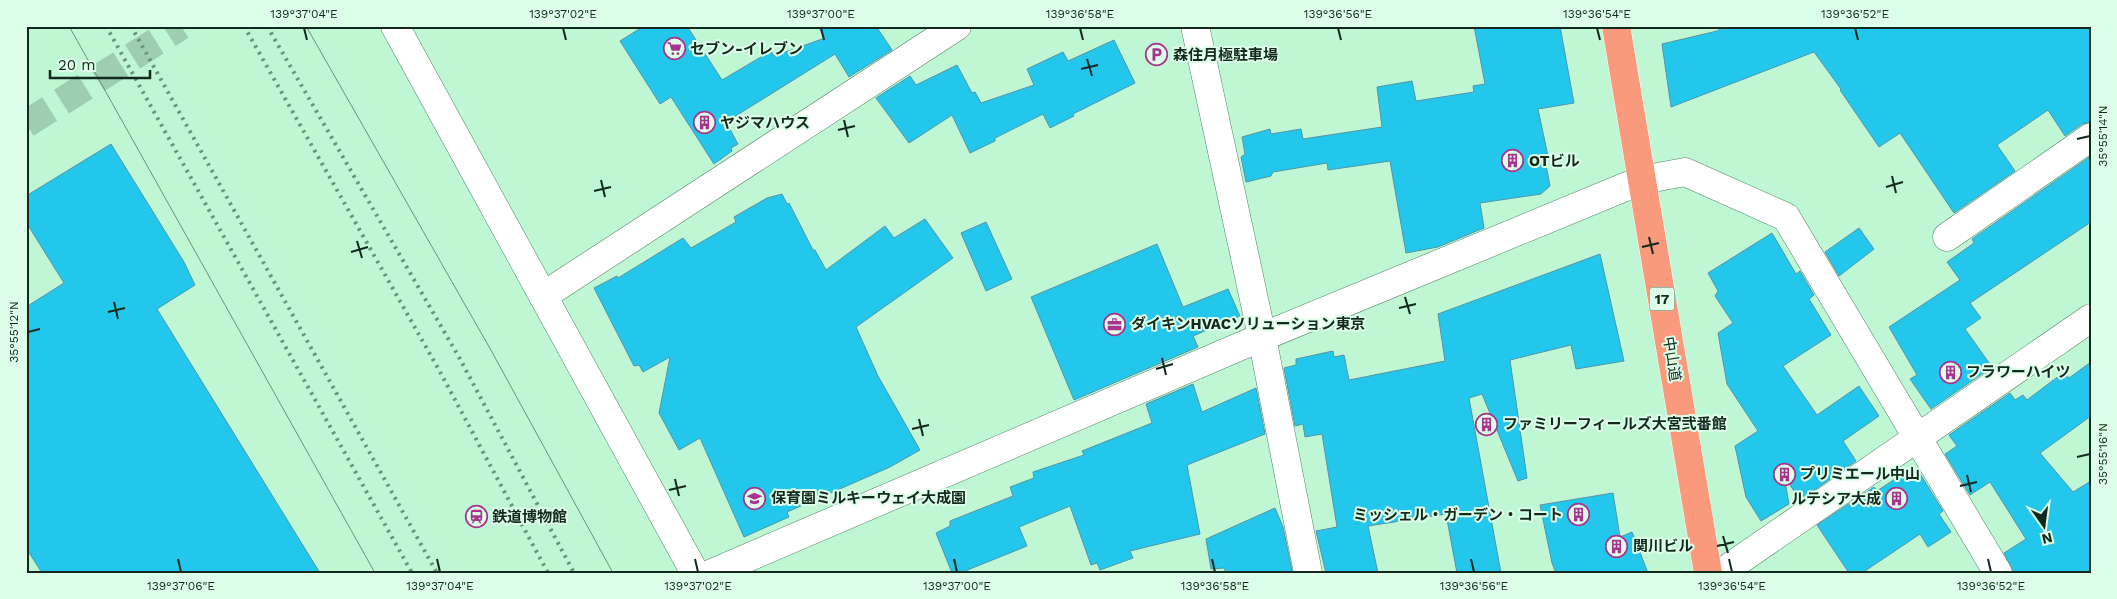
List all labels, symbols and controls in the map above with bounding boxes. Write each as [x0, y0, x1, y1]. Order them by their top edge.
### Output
text: 139°37'04"E [270, 7, 338, 21]
text: 139°37'02"E [529, 7, 597, 21]
text: 139°37'00"E [787, 7, 855, 21]
text: 139°36'58"E [1046, 7, 1115, 21]
text: 139°36'56"E [1304, 7, 1373, 21]
text: 139°36'54"E [1563, 7, 1631, 21]
text: 139°36'52"E [1821, 7, 1889, 21]
supermarket icon: セブン-イレブン [662, 37, 686, 61]
place label: セブン-イレブン [690, 40, 803, 58]
parking icon: 森住月極駐車場 [1145, 43, 1169, 67]
place label: 森住月極駐車場 [1173, 46, 1278, 64]
scale bar [50, 48, 150, 80]
text: 20 m [58, 56, 96, 74]
text: 35°55'14"N [2096, 105, 2110, 167]
building icon: ヤジマハウス [692, 111, 716, 135]
place label: ヤジマハウス [720, 114, 810, 132]
building icon: OTビル [1501, 149, 1525, 173]
place label: OTビル [1529, 152, 1579, 170]
road number: 17 [1650, 288, 1674, 310]
text: 35°55'12"N [7, 301, 21, 363]
office icon: ダイキンHVACソリューション東京 [1103, 312, 1127, 336]
place label: ダイキンHVACソリューション東京 [1131, 315, 1366, 333]
street label: 中山道 [1660, 335, 1684, 383]
building icon: フラワーハイツ [1938, 360, 1962, 384]
place label: フラワーハイツ [1966, 363, 2070, 381]
building icon: ファミリーフィールズ大宮弐番館 [1475, 412, 1499, 436]
place label: ファミリーフィールズ大宮弐番館 [1503, 415, 1727, 433]
text: 35°55'16"N [2096, 423, 2110, 485]
building icon: プリミエール中山 [1772, 462, 1796, 486]
place label: プリミエール中山 [1800, 465, 1920, 483]
school or university icon: 保育園ミルキーウェイ大成園 [743, 486, 767, 510]
building icon: ルテシア大成 [1885, 487, 1909, 511]
place label: 保育園ミルキーウェイ大成園 [771, 489, 966, 507]
place label: ルテシア大成 [1791, 490, 1881, 508]
north arrow [2020, 502, 2070, 552]
building icon: ミッシェル・ガーデン・コート [1567, 503, 1591, 527]
station icon: 鉄道博物館 [464, 505, 488, 529]
place label: ミッシェル・ガーデン・コート [1353, 506, 1563, 524]
place label: 鉄道博物館 [492, 508, 567, 526]
text: N [2040, 530, 2054, 548]
building icon: 関川ビル [1605, 534, 1629, 558]
place label: 関川ビル [1633, 537, 1693, 555]
text: 139°37'06"E [147, 579, 215, 593]
text: 139°37'04"E [406, 579, 474, 593]
text: 139°37'02"E [664, 579, 732, 593]
text: 139°37'00"E [923, 579, 991, 593]
text: 139°36'58"E [1181, 579, 1250, 593]
text: 139°36'56"E [1440, 579, 1509, 593]
text: 139°36'54"E [1698, 579, 1766, 593]
text: 139°36'52"E [1957, 579, 2025, 593]

